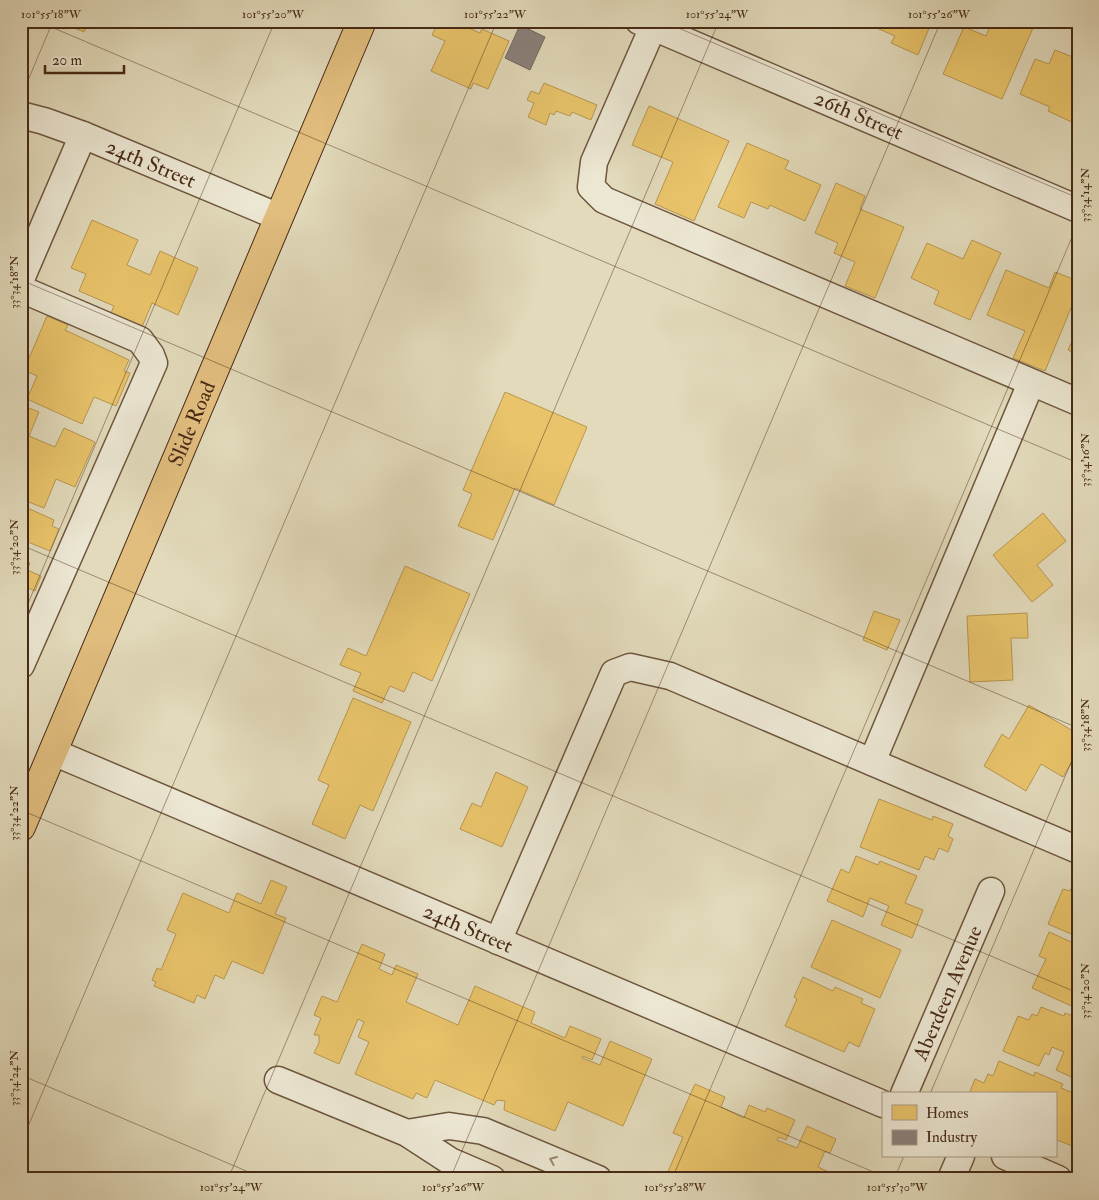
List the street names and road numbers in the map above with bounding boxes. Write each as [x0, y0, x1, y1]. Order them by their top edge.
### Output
street label: 26th Street [810, 85, 907, 147]
street label: 24th Street [102, 133, 200, 195]
street label: Slide Road [162, 376, 222, 471]
street label: 24th Street [419, 898, 517, 960]
street label: Aberdeen Avenue [907, 921, 989, 1066]

